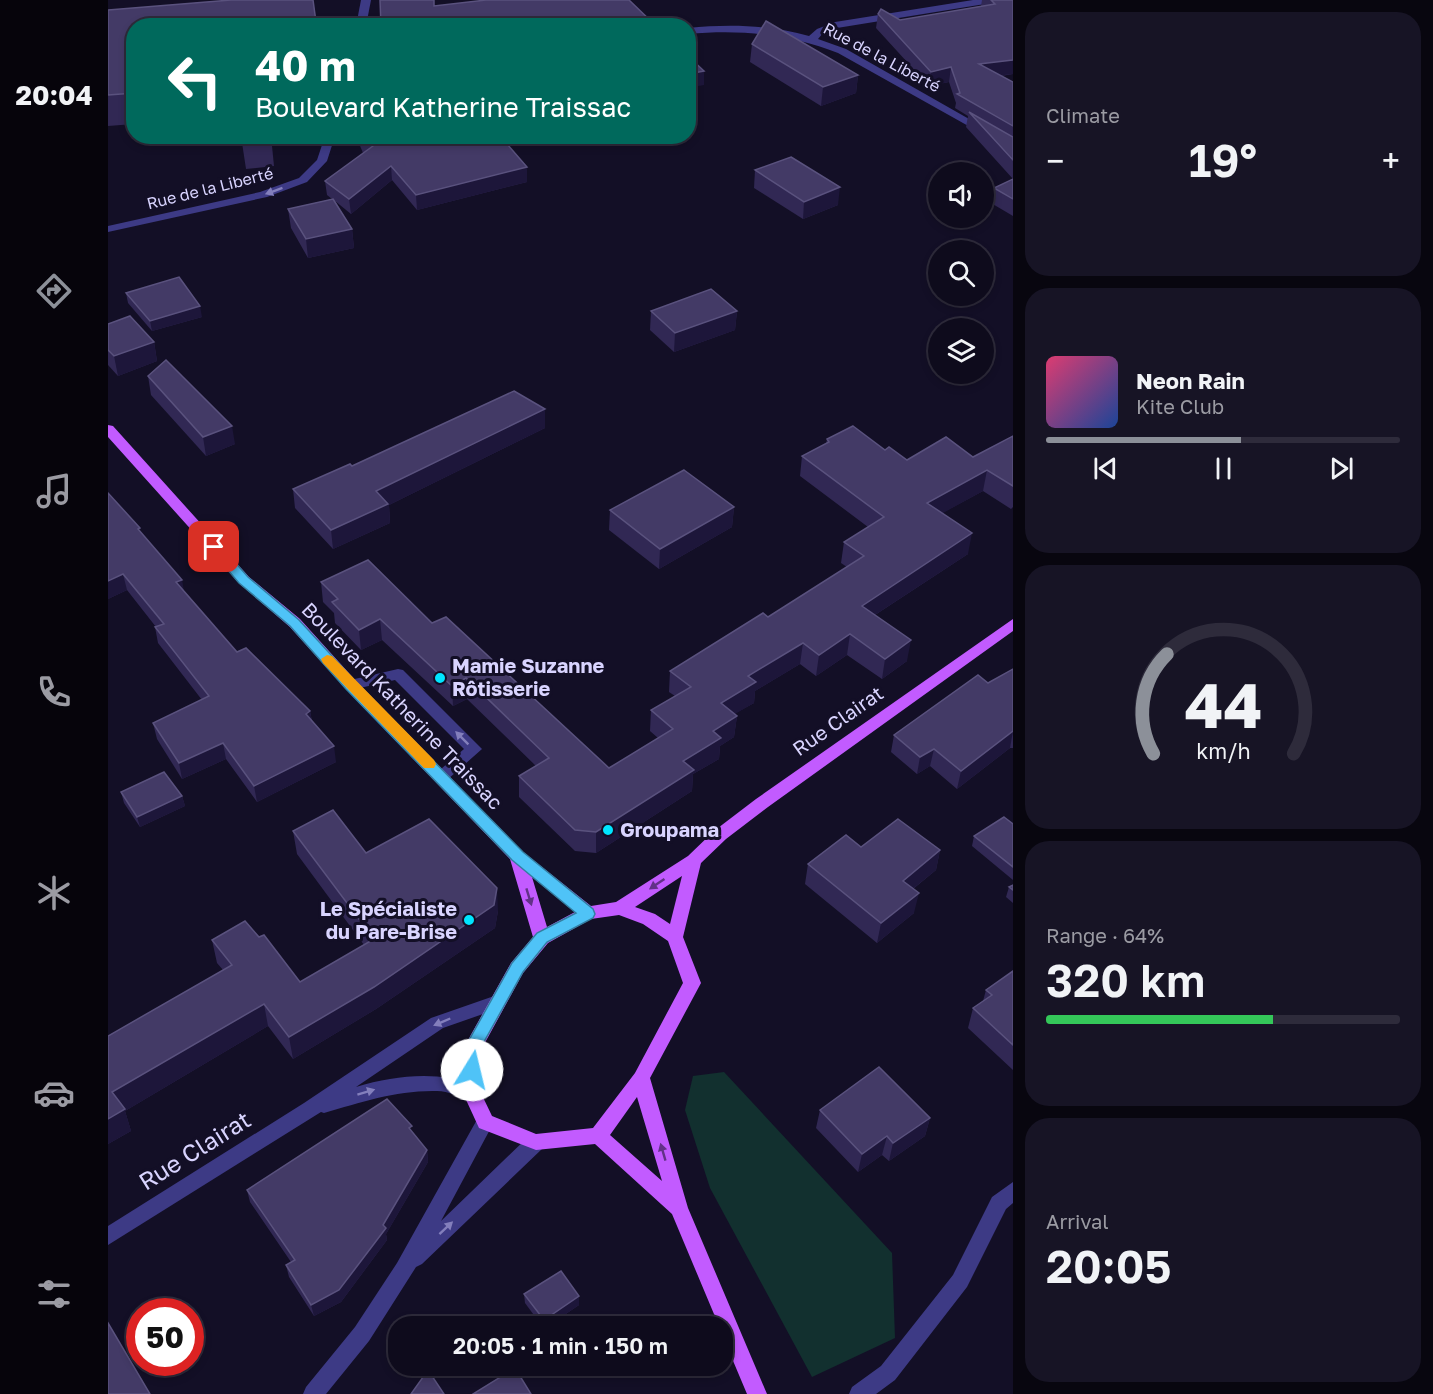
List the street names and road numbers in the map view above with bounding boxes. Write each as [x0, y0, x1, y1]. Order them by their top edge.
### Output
street label: Rue de la Liberté [820, 18, 944, 96]
street label: Rue de la Liberté [145, 163, 275, 213]
street label: Boulevard Katherine Traissac [297, 597, 508, 814]
street label: Rue Clairat [787, 680, 887, 760]
street label: Rue Clairat [133, 1104, 255, 1195]

